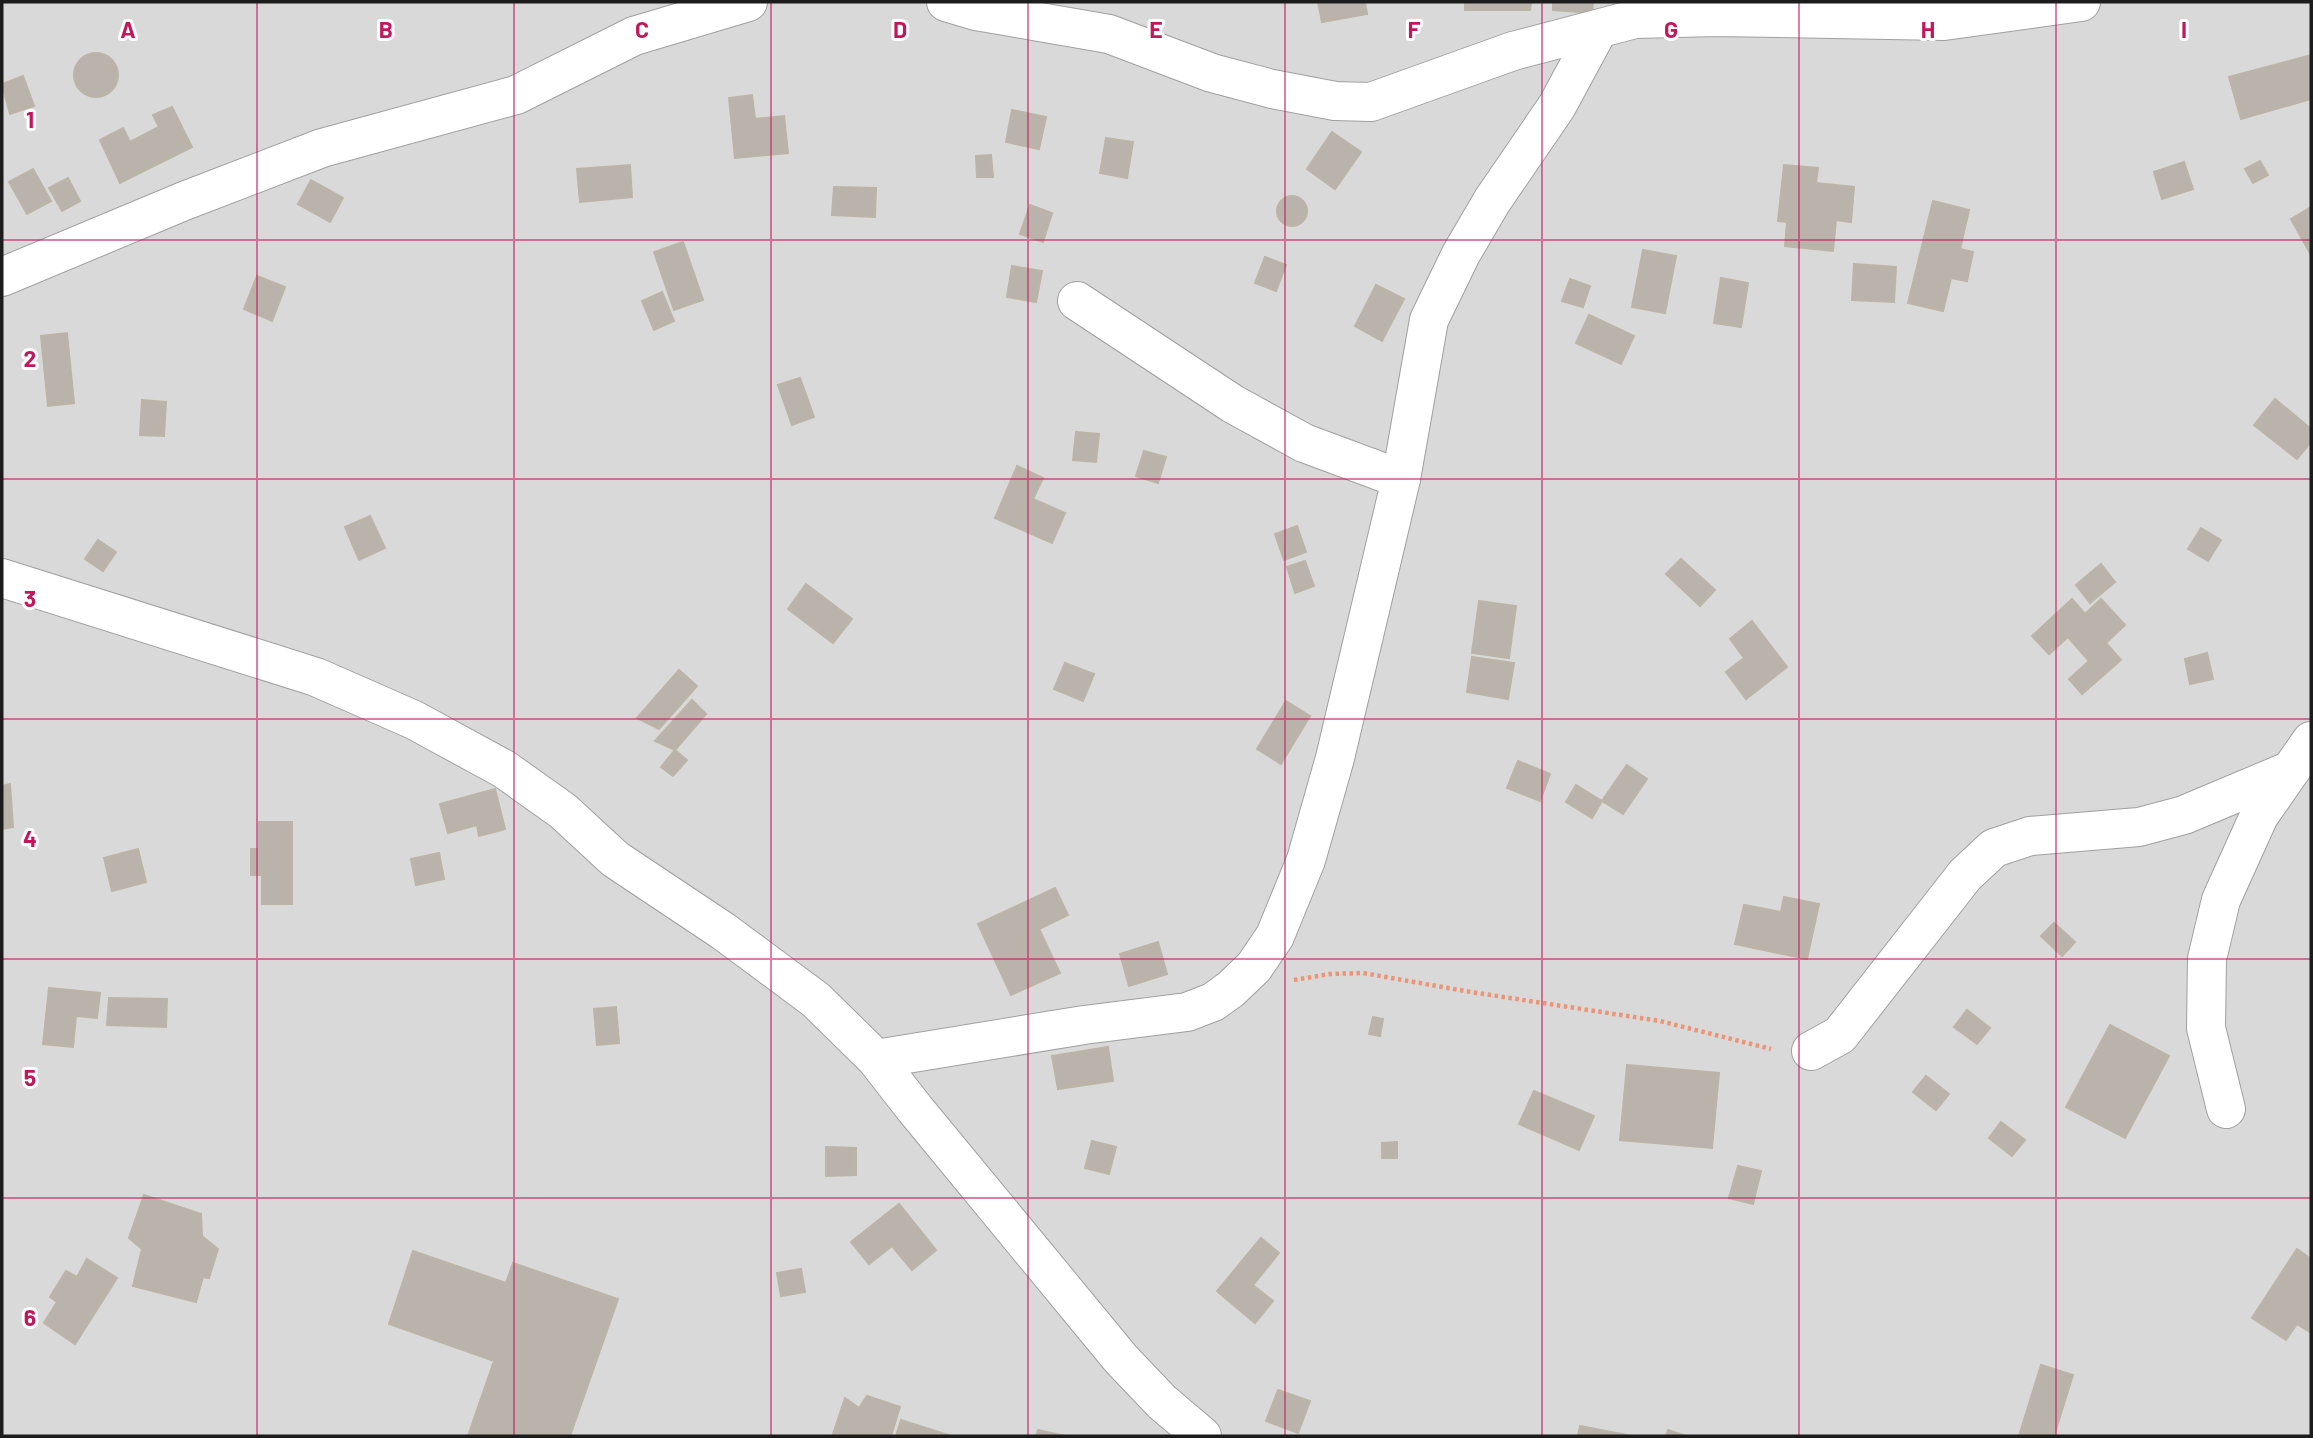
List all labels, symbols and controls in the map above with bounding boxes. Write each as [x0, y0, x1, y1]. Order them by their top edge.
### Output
text: A [120, 15, 136, 43]
text: B [379, 15, 393, 43]
text: C [635, 15, 649, 43]
text: D [893, 15, 907, 43]
text: E [1149, 15, 1163, 43]
text: F [1408, 15, 1421, 43]
text: G [1664, 15, 1678, 43]
text: H [1921, 15, 1935, 43]
text: I [2181, 15, 2187, 43]
text: 1 [26, 105, 34, 133]
text: 2 [24, 344, 36, 372]
text: 3 [24, 584, 36, 612]
text: 4 [23, 824, 37, 852]
text: 5 [24, 1063, 36, 1091]
text: 6 [24, 1303, 36, 1331]

